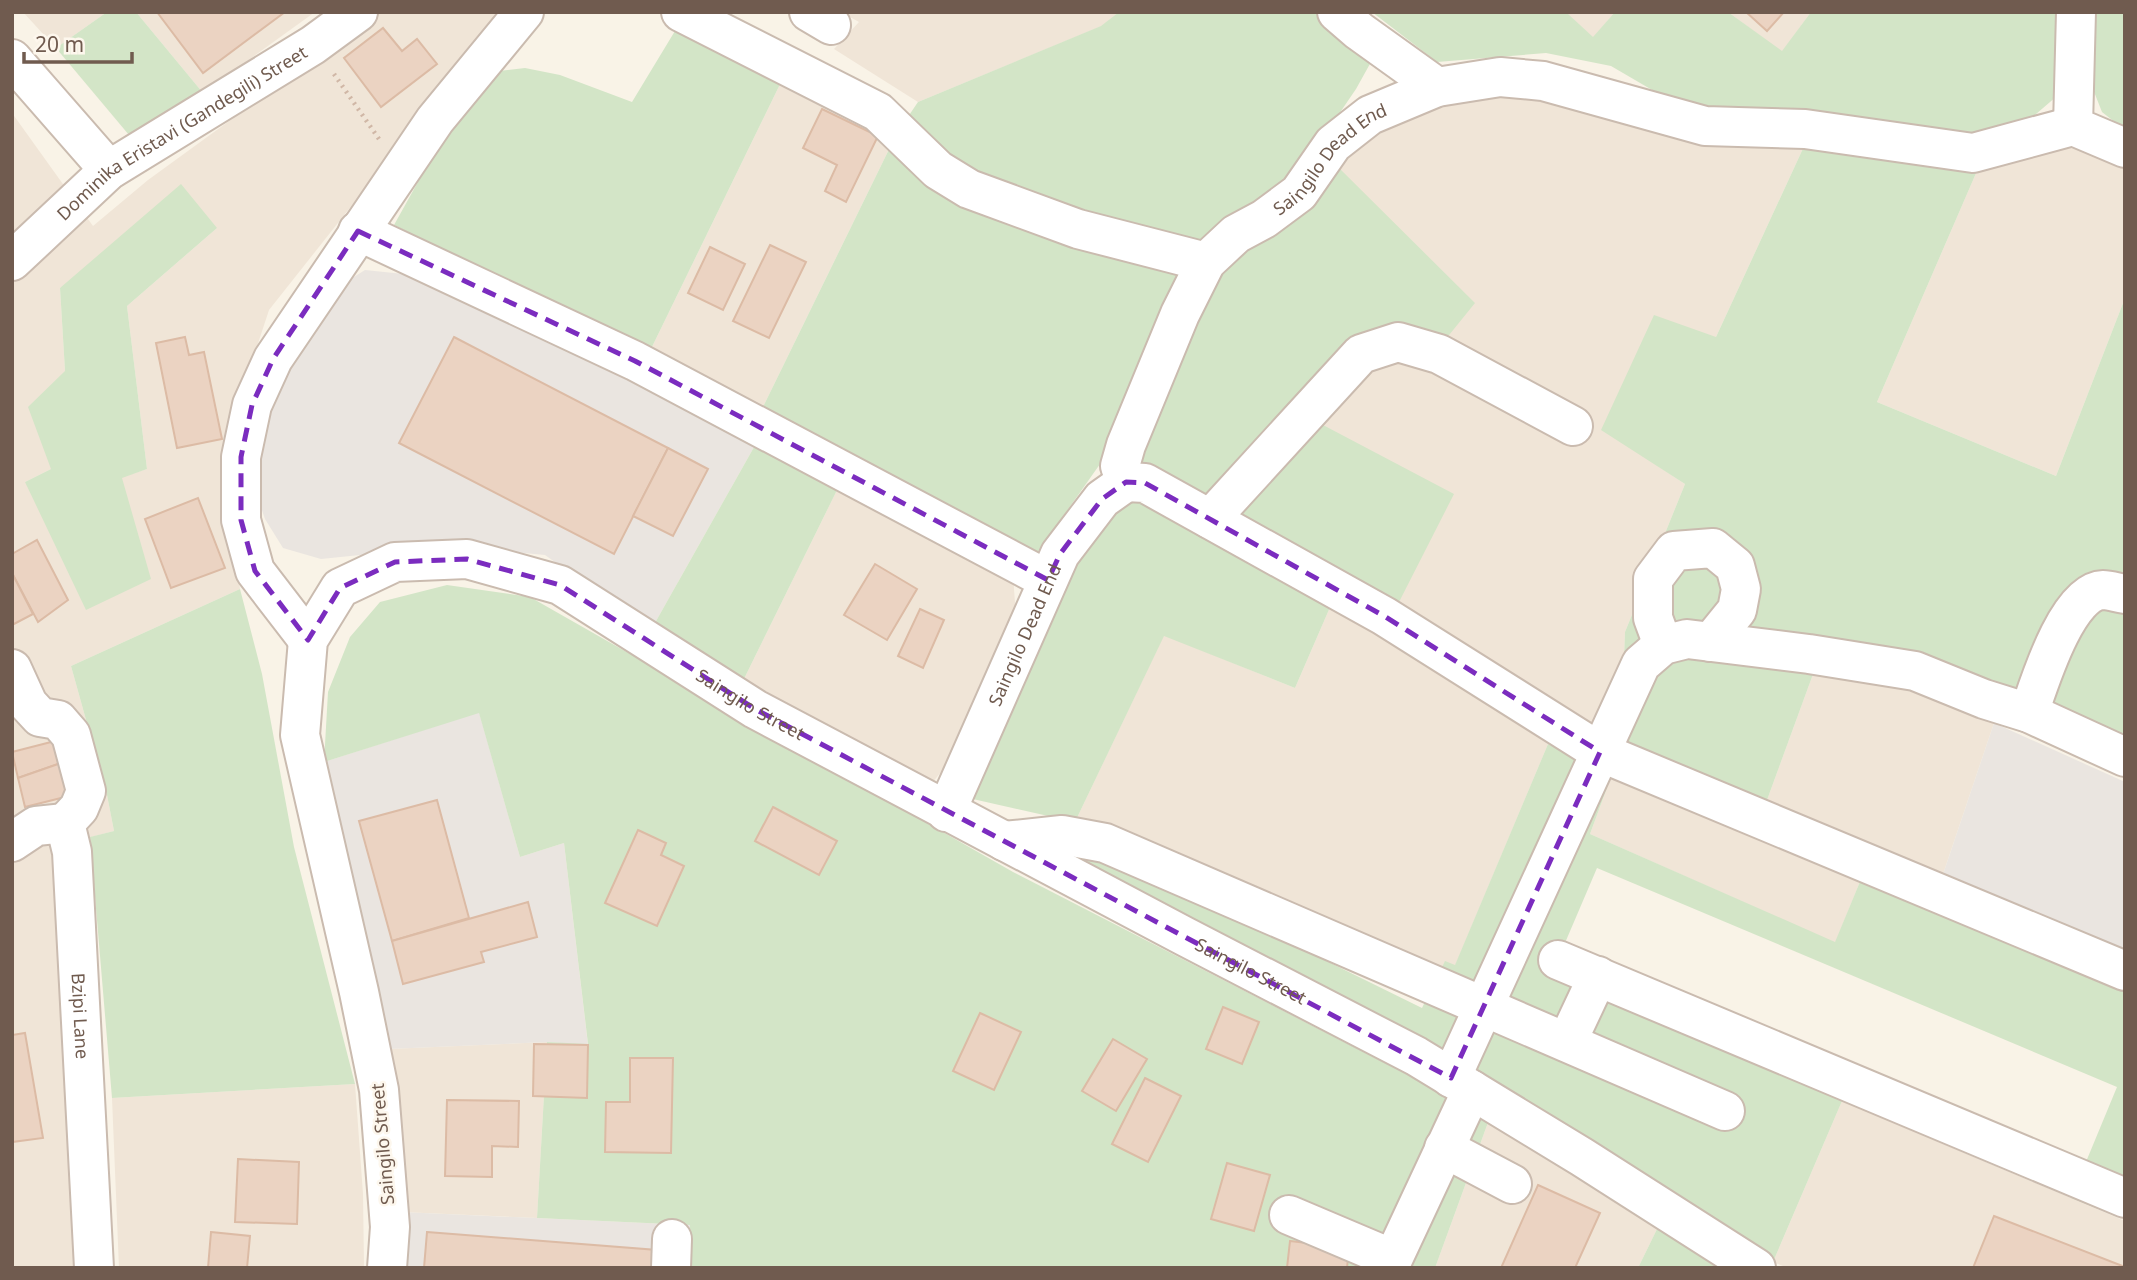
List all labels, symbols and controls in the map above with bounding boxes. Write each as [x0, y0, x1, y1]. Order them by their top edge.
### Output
scale bar [24, 21, 133, 65]
text: 20 m [35, 30, 84, 58]
street label: Dominika Eristavi (Gandegili) Street [51, 39, 312, 225]
street label: Saingilo Dead End [1268, 97, 1390, 220]
street label: Saingilo Dead End [982, 560, 1066, 709]
street label: Saingilo Street [692, 663, 810, 745]
street label: Saingilo Street [1191, 932, 1311, 1010]
street label: Bzipi Lane [66, 972, 95, 1060]
street label: Saingilo Street [365, 1082, 399, 1206]

